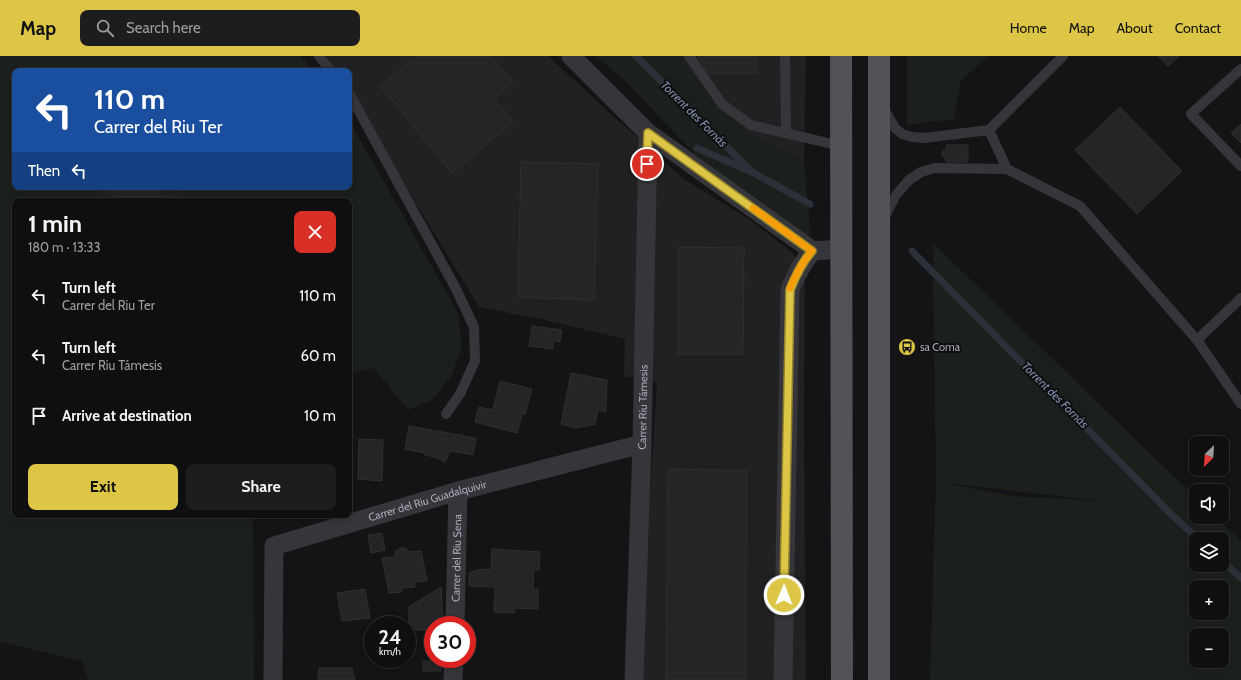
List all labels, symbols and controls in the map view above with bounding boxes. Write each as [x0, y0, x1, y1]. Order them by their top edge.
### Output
search box [80, 10, 360, 46]
text: Map [20, 17, 56, 40]
icon: search [94, 17, 116, 39]
text: Search here [126, 19, 201, 37]
text: Home [1010, 19, 1047, 37]
text: Map [1069, 19, 1094, 37]
text: About [1116, 19, 1153, 37]
text: Contact [1175, 19, 1221, 37]
water label: Torrent des Fornàs [658, 77, 731, 150]
text: 110 m [94, 82, 165, 116]
icon: left [28, 84, 80, 136]
text: Carrer del Riu Ter [94, 116, 222, 138]
pin [630, 147, 664, 181]
icon: arrive [636, 153, 658, 175]
icon: left [68, 160, 90, 182]
text: Then [28, 162, 60, 180]
text: 1 min [28, 209, 82, 238]
button: close [294, 211, 336, 253]
text: 180 m · 13:33 [28, 239, 101, 255]
text: Turn left [62, 279, 116, 297]
icon: left [28, 285, 50, 307]
text: 110 m [299, 287, 336, 305]
text: Carrer del Riu Ter [62, 297, 155, 313]
bus stop icon: sa Coma [897, 337, 917, 357]
text: Turn left [62, 339, 116, 357]
place label: sa Coma [920, 340, 961, 354]
icon: left [28, 345, 50, 367]
text: 60 m [300, 347, 336, 365]
text: Carrer Riu Támesis [62, 357, 162, 373]
water label: Torrent des Fornàs [1019, 358, 1092, 431]
street label: Carrer Riu Támesis [635, 364, 651, 450]
icon: arrive [28, 405, 50, 427]
text: Arrive at destination [62, 407, 192, 425]
text: 10 m [304, 407, 336, 425]
north arrow [1189, 436, 1229, 476]
map controls [1189, 436, 1229, 668]
button: Exit [28, 464, 178, 510]
button: Share [186, 464, 336, 510]
street label: Carrer del Riu Guadalquivir [367, 477, 488, 524]
button: sound [1189, 484, 1229, 524]
street label: Carrer del Riu Sena [449, 513, 464, 602]
button: layers [1189, 532, 1229, 572]
position arrow [763, 574, 805, 616]
button: + [1189, 580, 1229, 620]
speed limit sign: 30 [424, 616, 476, 668]
text: 24 [379, 625, 402, 649]
button: − [1189, 628, 1229, 668]
text: km/h [379, 645, 401, 658]

